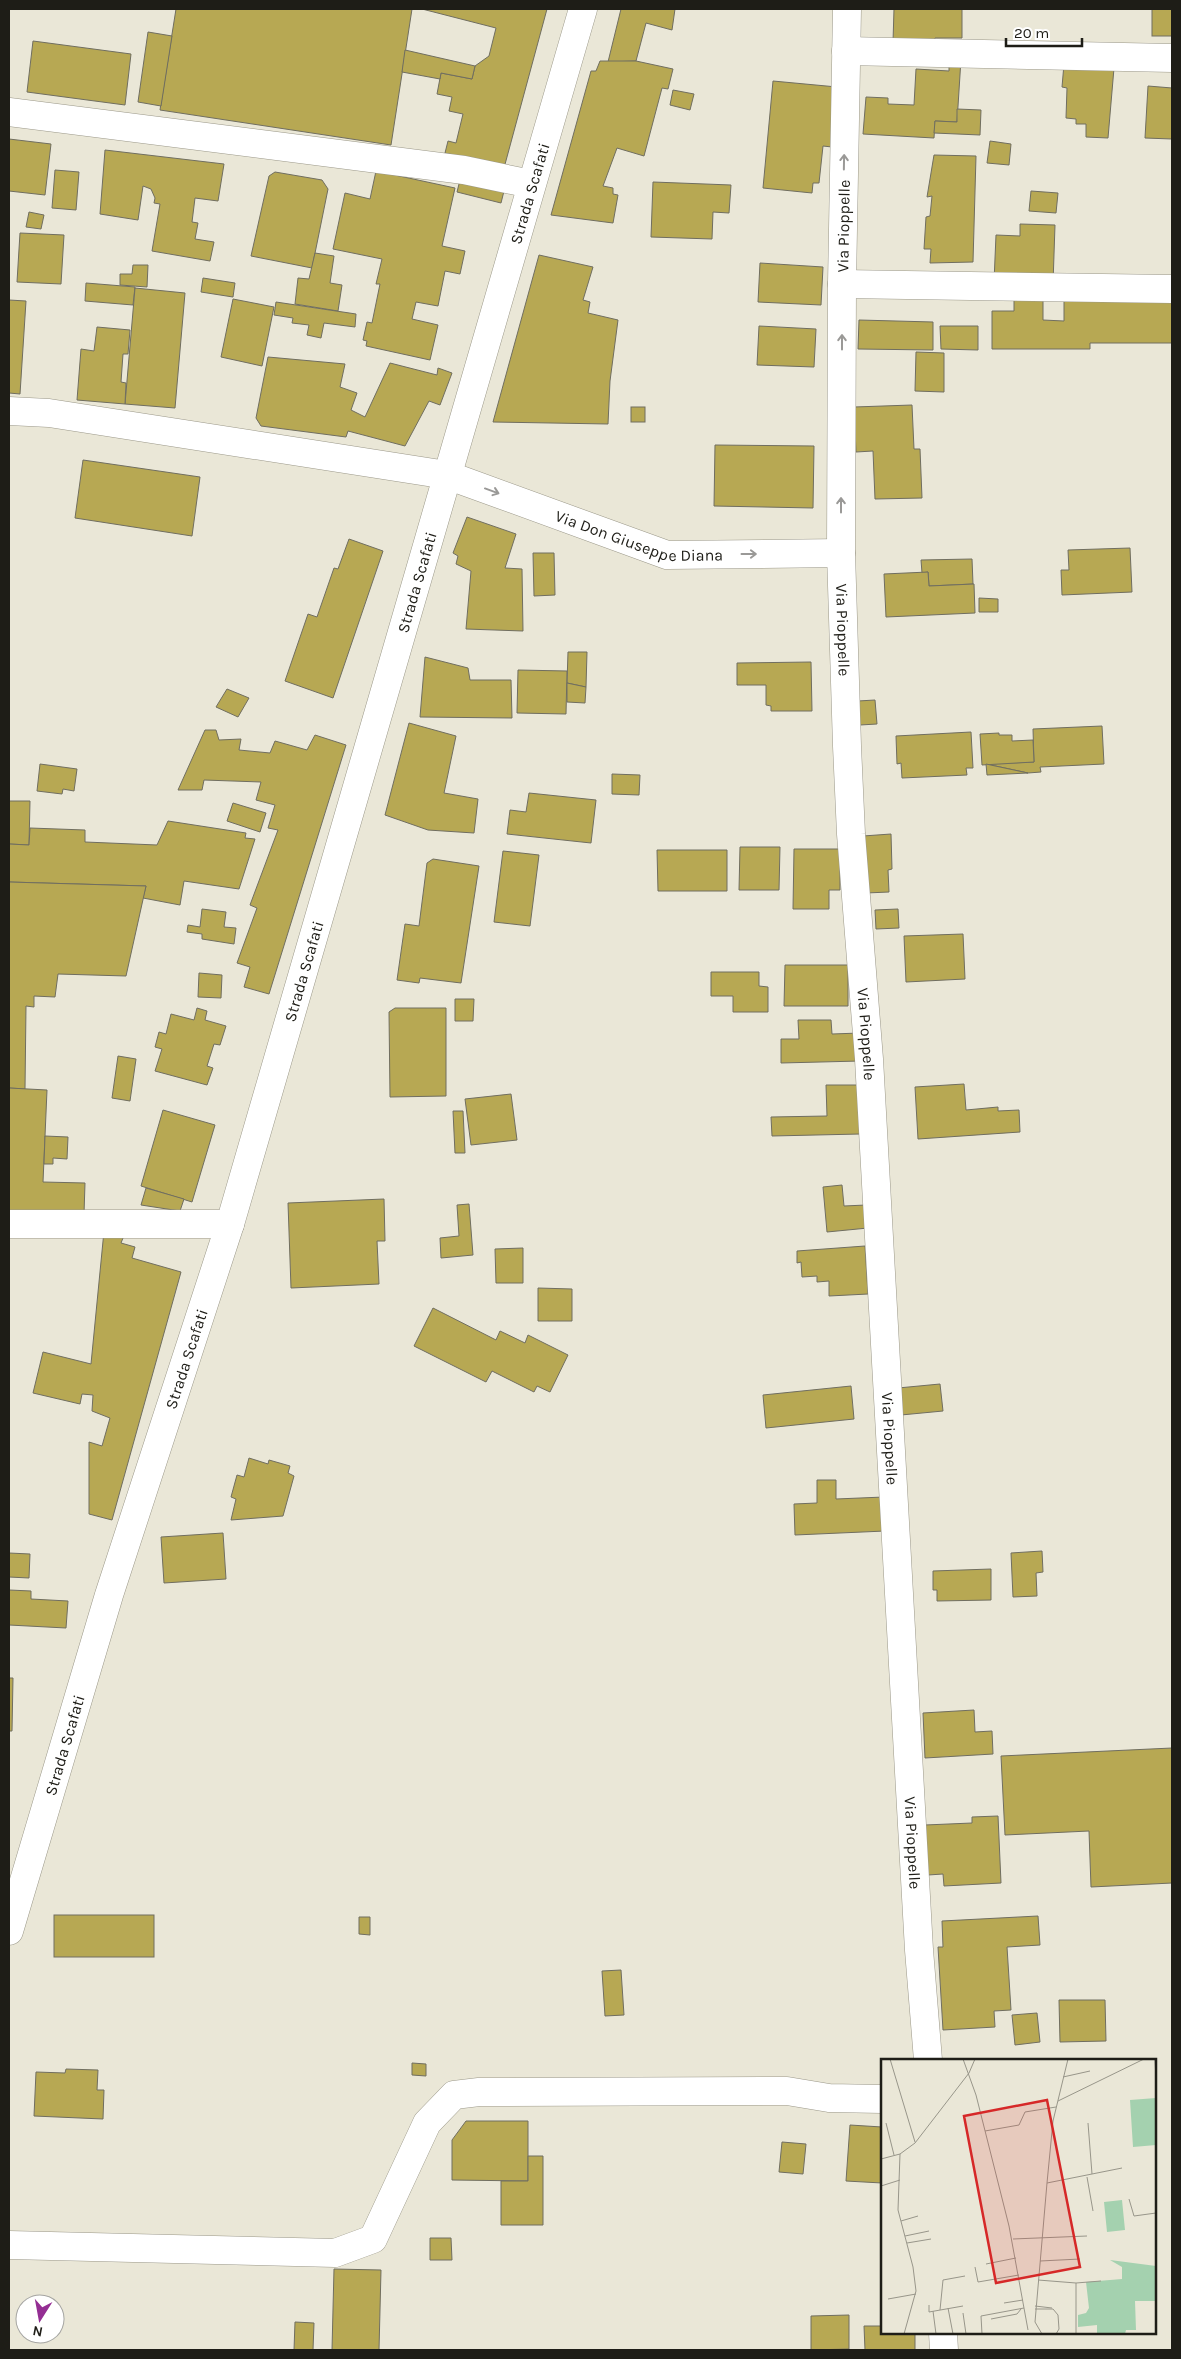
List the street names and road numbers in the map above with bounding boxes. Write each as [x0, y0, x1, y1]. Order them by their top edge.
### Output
street label: Strada Scafati [506, 141, 554, 246]
street label: Via Pioppelle [833, 179, 854, 273]
street label: Via Don Giuseppe Diana [553, 506, 723, 565]
street label: Strada Scafati [393, 530, 441, 635]
street label: Via Pioppelle [832, 583, 854, 677]
street label: Strada Scafati [280, 919, 328, 1024]
street label: Via Pioppelle [853, 987, 879, 1081]
street label: Strada Scafati [161, 1306, 212, 1411]
street label: Via Pioppelle [878, 1392, 902, 1485]
street label: Strada Scafati [41, 1693, 89, 1798]
street label: Via Pioppelle [900, 1796, 925, 1890]

